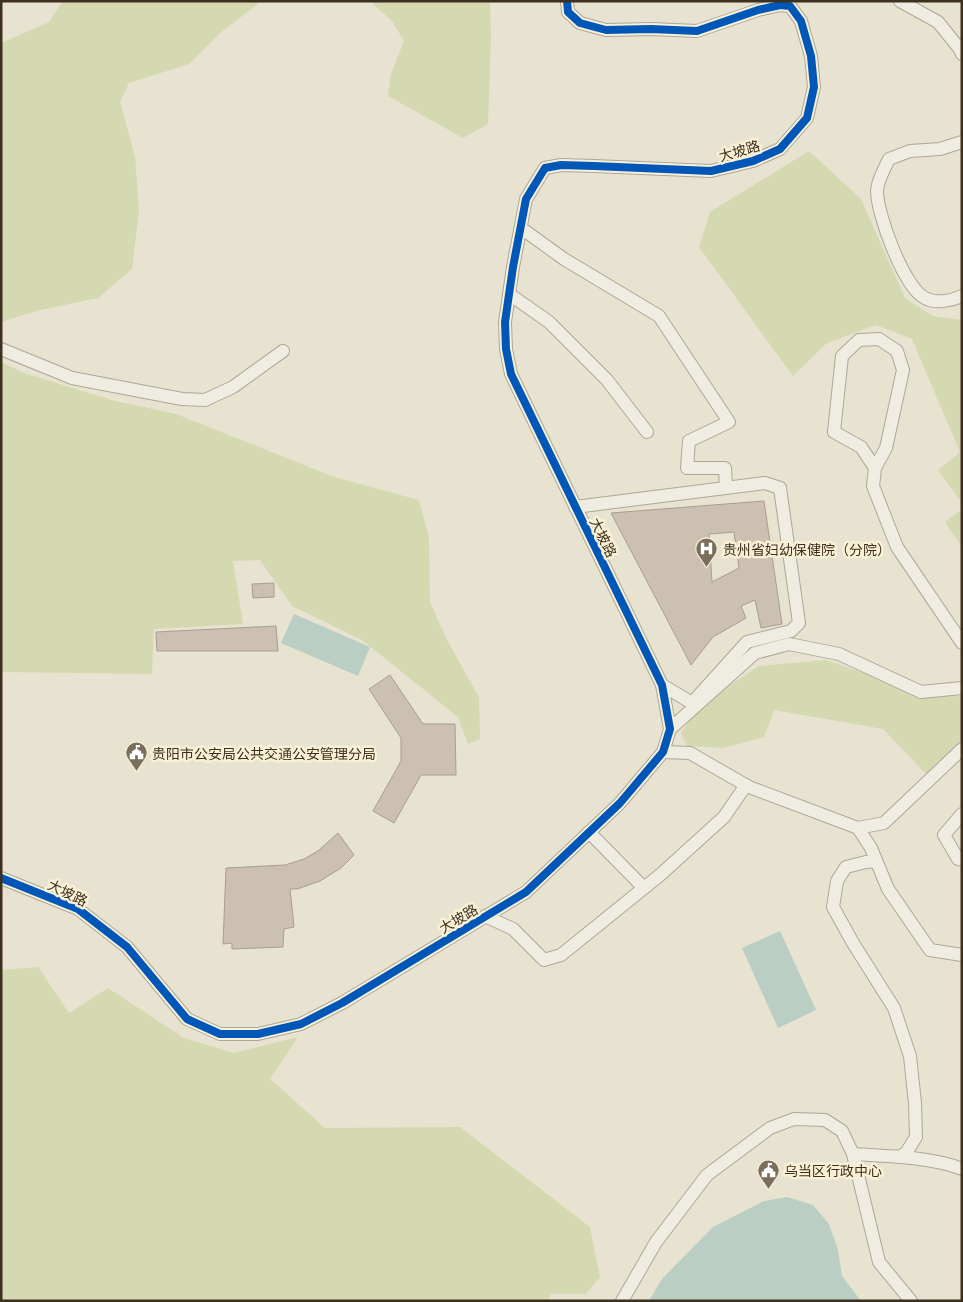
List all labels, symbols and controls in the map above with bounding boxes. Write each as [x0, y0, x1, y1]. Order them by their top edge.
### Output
street label: 大坡路 [716, 135, 762, 165]
street label: 大坡路 [586, 514, 622, 560]
hospital icon: 贵州省妇幼保健院（分院） [695, 537, 719, 568]
place label: 贵州省妇幼保健院（分院） [723, 539, 891, 559]
public building icon: 贵阳市公安局公共交通公安管理分局 [124, 741, 148, 772]
place label: 贵阳市公安局公共交通公安管理分局 [152, 743, 376, 763]
street label: 大坡路 [45, 874, 91, 910]
street label: 大坡路 [435, 899, 481, 937]
public building icon: 乌当区行政中心 [756, 1158, 780, 1189]
place label: 乌当区行政中心 [784, 1160, 882, 1180]

